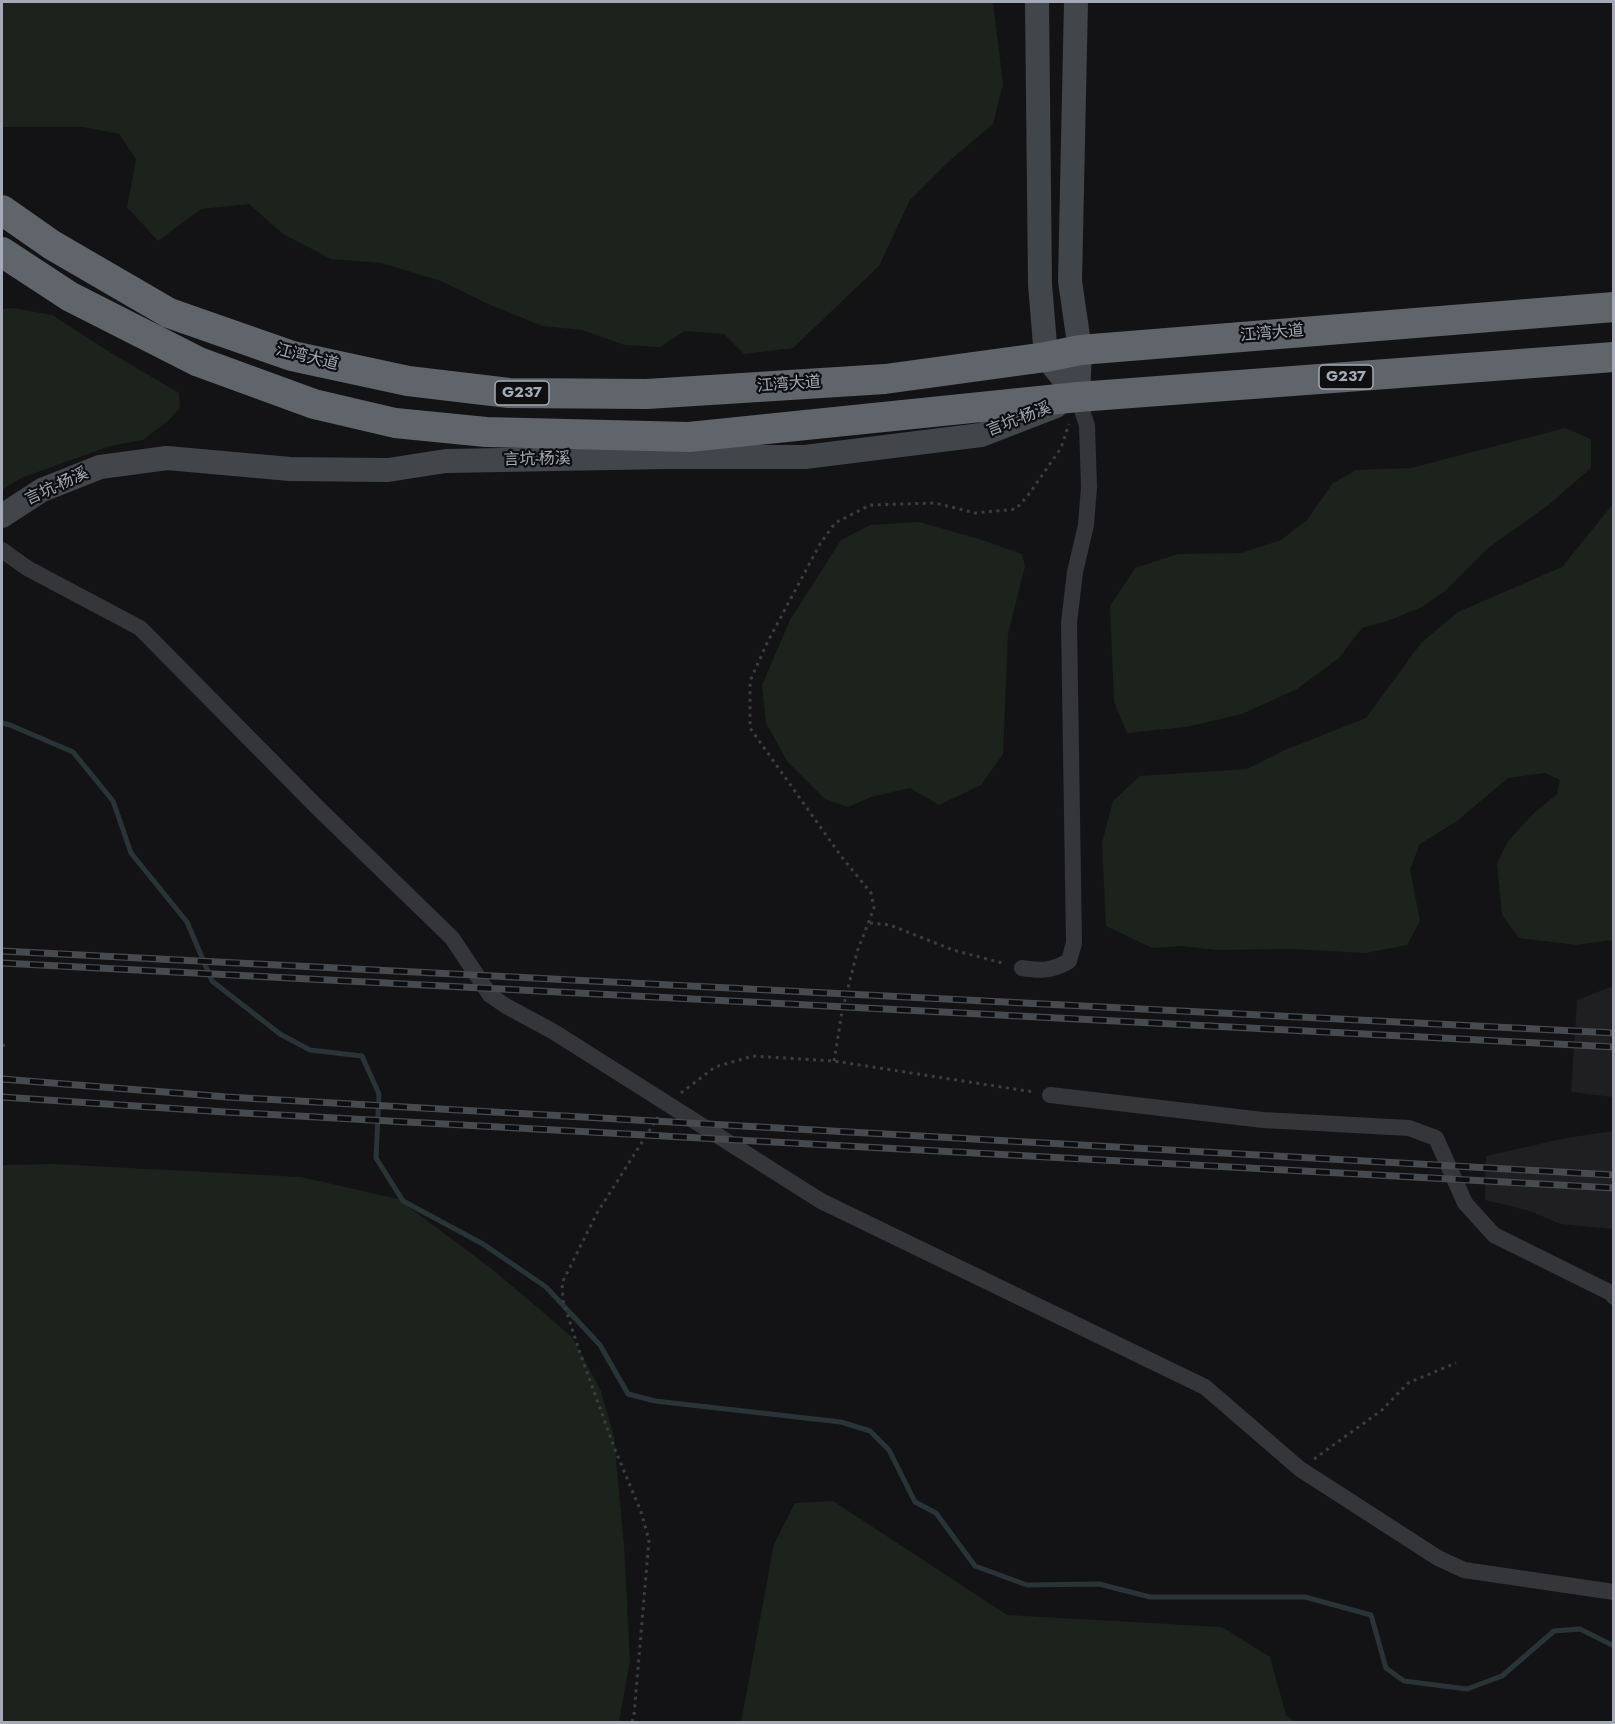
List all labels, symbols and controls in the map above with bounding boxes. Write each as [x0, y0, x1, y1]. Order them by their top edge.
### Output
street label: 江湾大道 [1239, 322, 1305, 346]
street label: 江湾大道 [274, 341, 340, 375]
road number: G237 [1319, 365, 1373, 389]
street label: 江湾大道 [756, 373, 822, 397]
road number: G237 [495, 381, 549, 405]
street label: 言坑-杨溪 [984, 399, 1054, 441]
street label: 言坑-杨溪 [503, 450, 571, 470]
street label: 言坑-杨溪 [22, 464, 92, 510]

